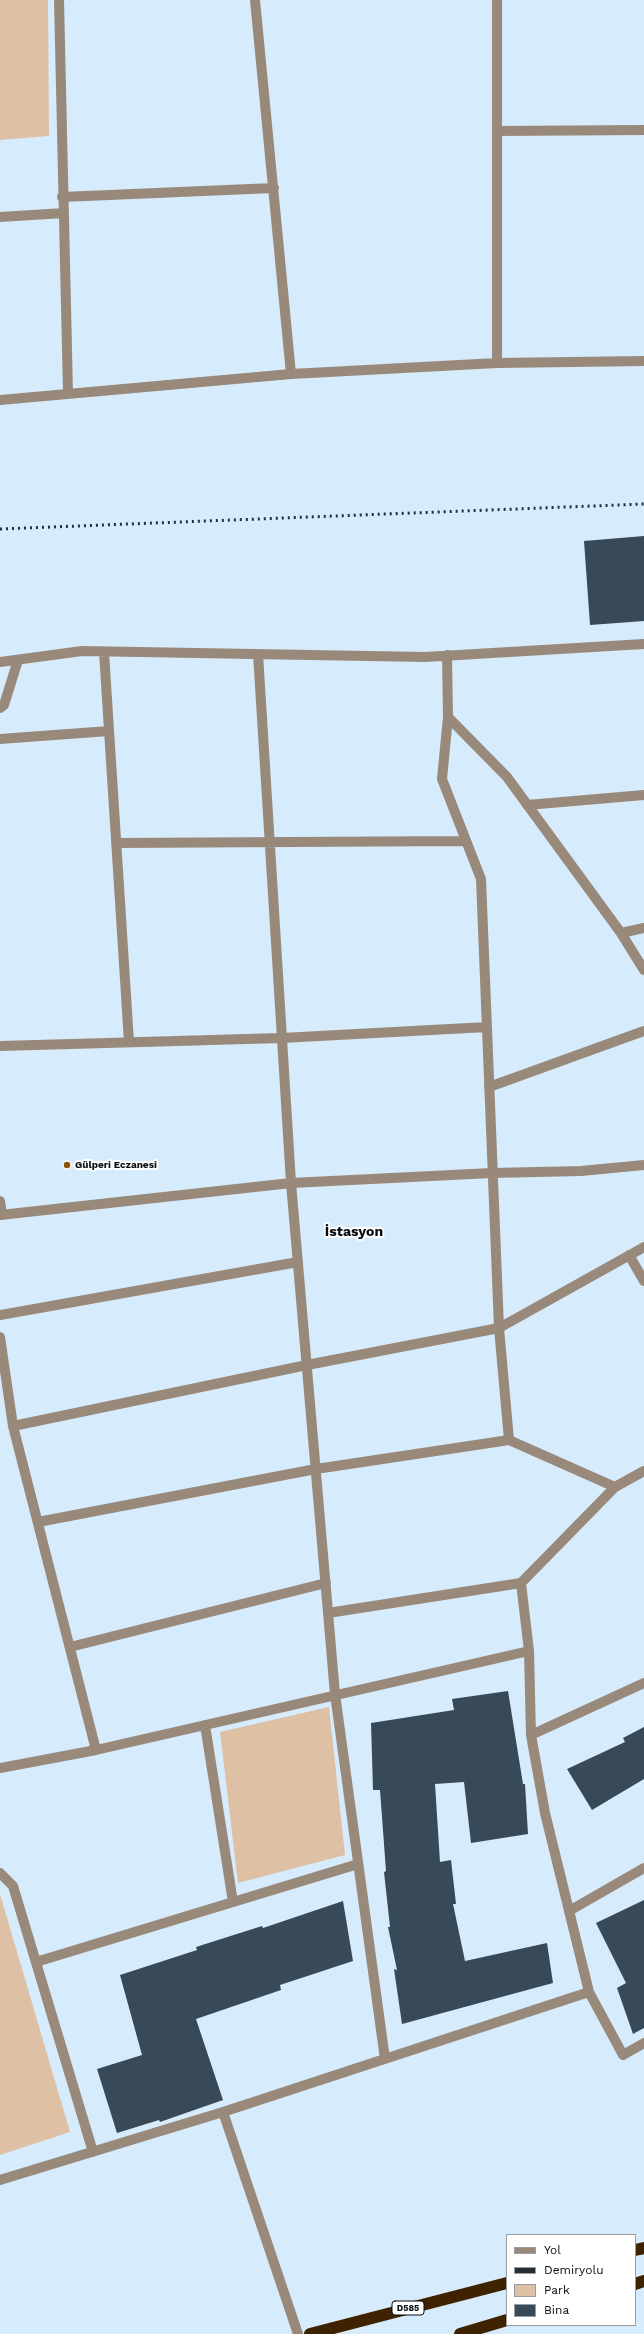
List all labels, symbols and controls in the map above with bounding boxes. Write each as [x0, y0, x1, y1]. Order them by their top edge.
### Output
place label: Gülperi Eczanesi [75, 1159, 157, 1171]
marker: Gülperi Eczanesi [62, 1160, 72, 1170]
district label: İstasyon [325, 1224, 383, 1240]
legend [506, 2234, 636, 2326]
text: Yol [544, 2243, 561, 2257]
text: Demiryolu [544, 2263, 604, 2277]
text: Park [544, 2283, 570, 2297]
road number: D585 [392, 2301, 424, 2315]
text: Bina [544, 2303, 569, 2317]

